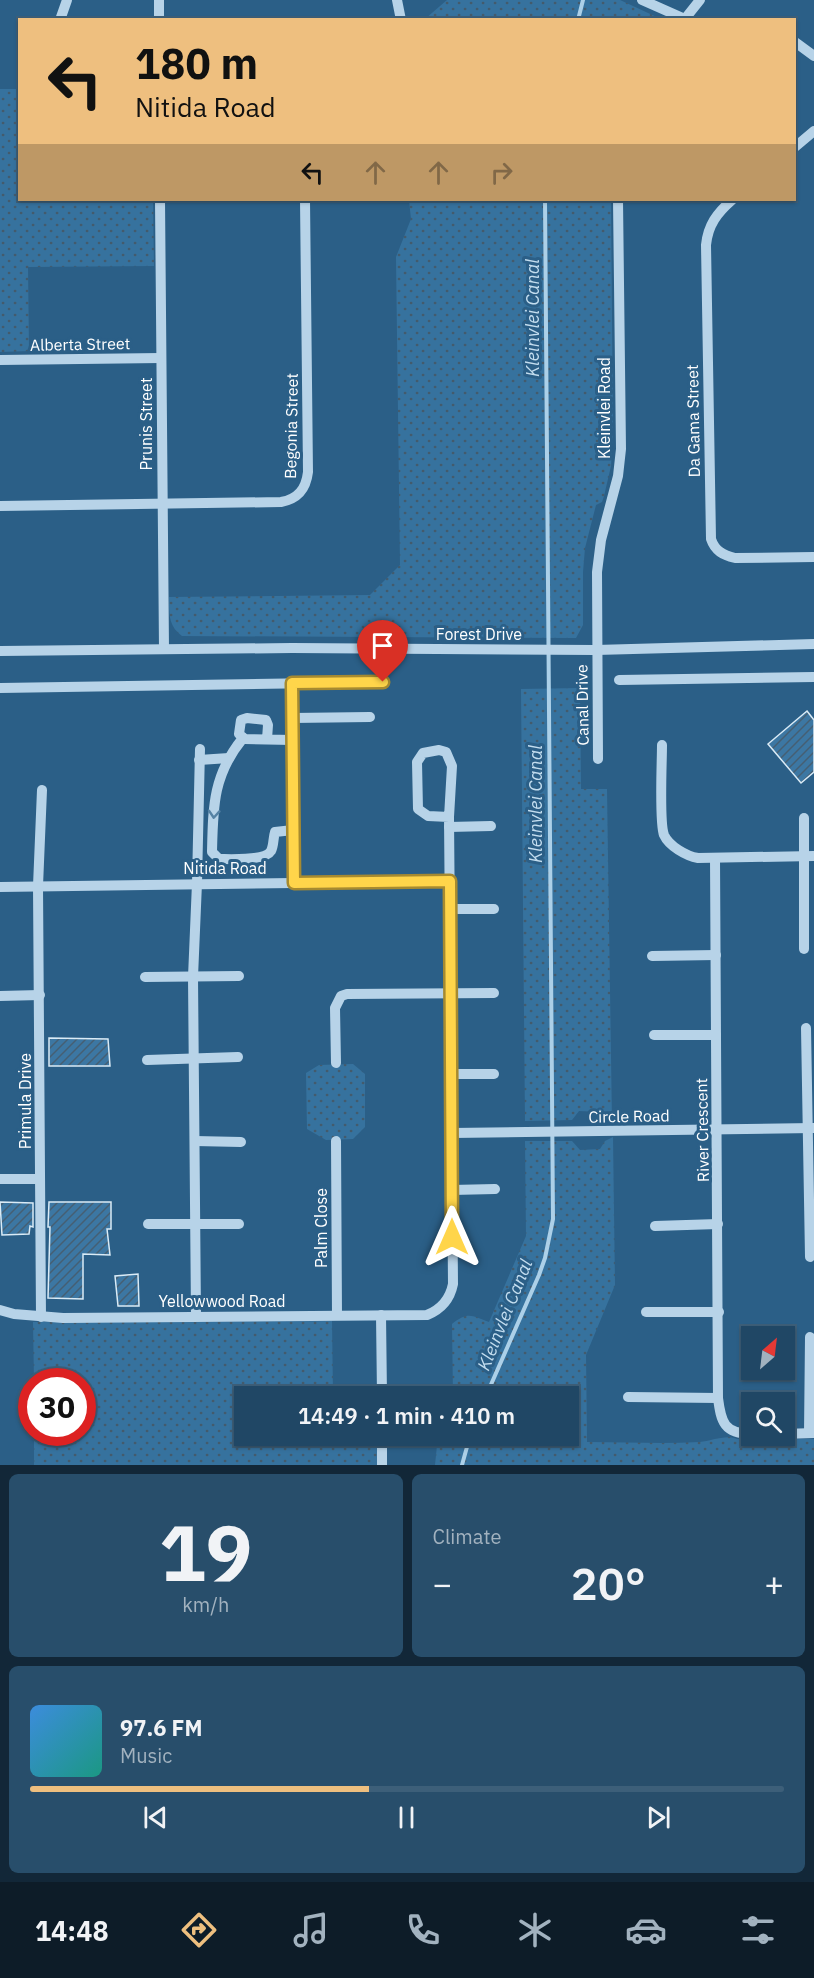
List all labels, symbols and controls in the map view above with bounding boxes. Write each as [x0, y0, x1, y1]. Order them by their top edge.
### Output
text: 180 m [135, 36, 258, 91]
icon: left [36, 42, 114, 120]
text: Nitida Road [135, 89, 276, 124]
icon: left [296, 156, 329, 189]
icon: ahead [359, 156, 392, 189]
icon: ahead [422, 156, 455, 189]
icon: right [485, 156, 518, 189]
water label: Kleinvlei Canal [521, 259, 544, 377]
street label: Alberta Street [30, 333, 130, 355]
street label: Kleinvlei Road [594, 357, 614, 459]
street label: Da Gama Street [682, 364, 704, 478]
street label: Begonia Street [280, 373, 302, 479]
street label: Prunis Street [136, 377, 156, 471]
pin [357, 620, 408, 682]
street label: Forest Drive [436, 624, 522, 644]
icon: arrive [366, 629, 399, 662]
street label: Canal Drive [571, 664, 593, 746]
water label: Kleinvlei Canal [524, 745, 547, 863]
one-way arrow [208, 809, 221, 818]
street label: Nitida Road [183, 858, 267, 878]
street label: Primula Drive [15, 1053, 35, 1149]
street label: River Crescent [691, 1078, 713, 1182]
street label: Circle Road [588, 1105, 670, 1127]
street label: Palm Close [311, 1188, 331, 1268]
position arrow [420, 1205, 484, 1269]
water label: Kleinvlei Canal [472, 1256, 537, 1374]
street label: Yellowwood Road [158, 1291, 286, 1311]
north arrow [741, 1326, 795, 1380]
map controls [741, 1326, 795, 1446]
speed limit sign: 30 [18, 1368, 96, 1446]
button: search [741, 1392, 795, 1446]
text: 14:49 · 1 min · 410 m [298, 1401, 515, 1430]
text: 19 [159, 1501, 253, 1602]
text: Climate [433, 1523, 501, 1550]
text: 20° [571, 1554, 646, 1612]
text: − [433, 1562, 452, 1605]
text: + [764, 1562, 784, 1605]
text: km/h [182, 1591, 229, 1618]
text: 97.6 FM [120, 1713, 203, 1742]
text: Music [120, 1742, 172, 1769]
icon: previous [139, 1801, 172, 1834]
icon: pause [390, 1801, 423, 1834]
icon: next [642, 1801, 675, 1834]
icon: directions [178, 1909, 220, 1951]
icon: music [290, 1909, 332, 1951]
icon: phone [402, 1909, 444, 1951]
icon: climate [514, 1909, 556, 1951]
icon: car [625, 1909, 667, 1951]
icon: filters [737, 1909, 779, 1951]
text: 14:48 [35, 1913, 109, 1948]

